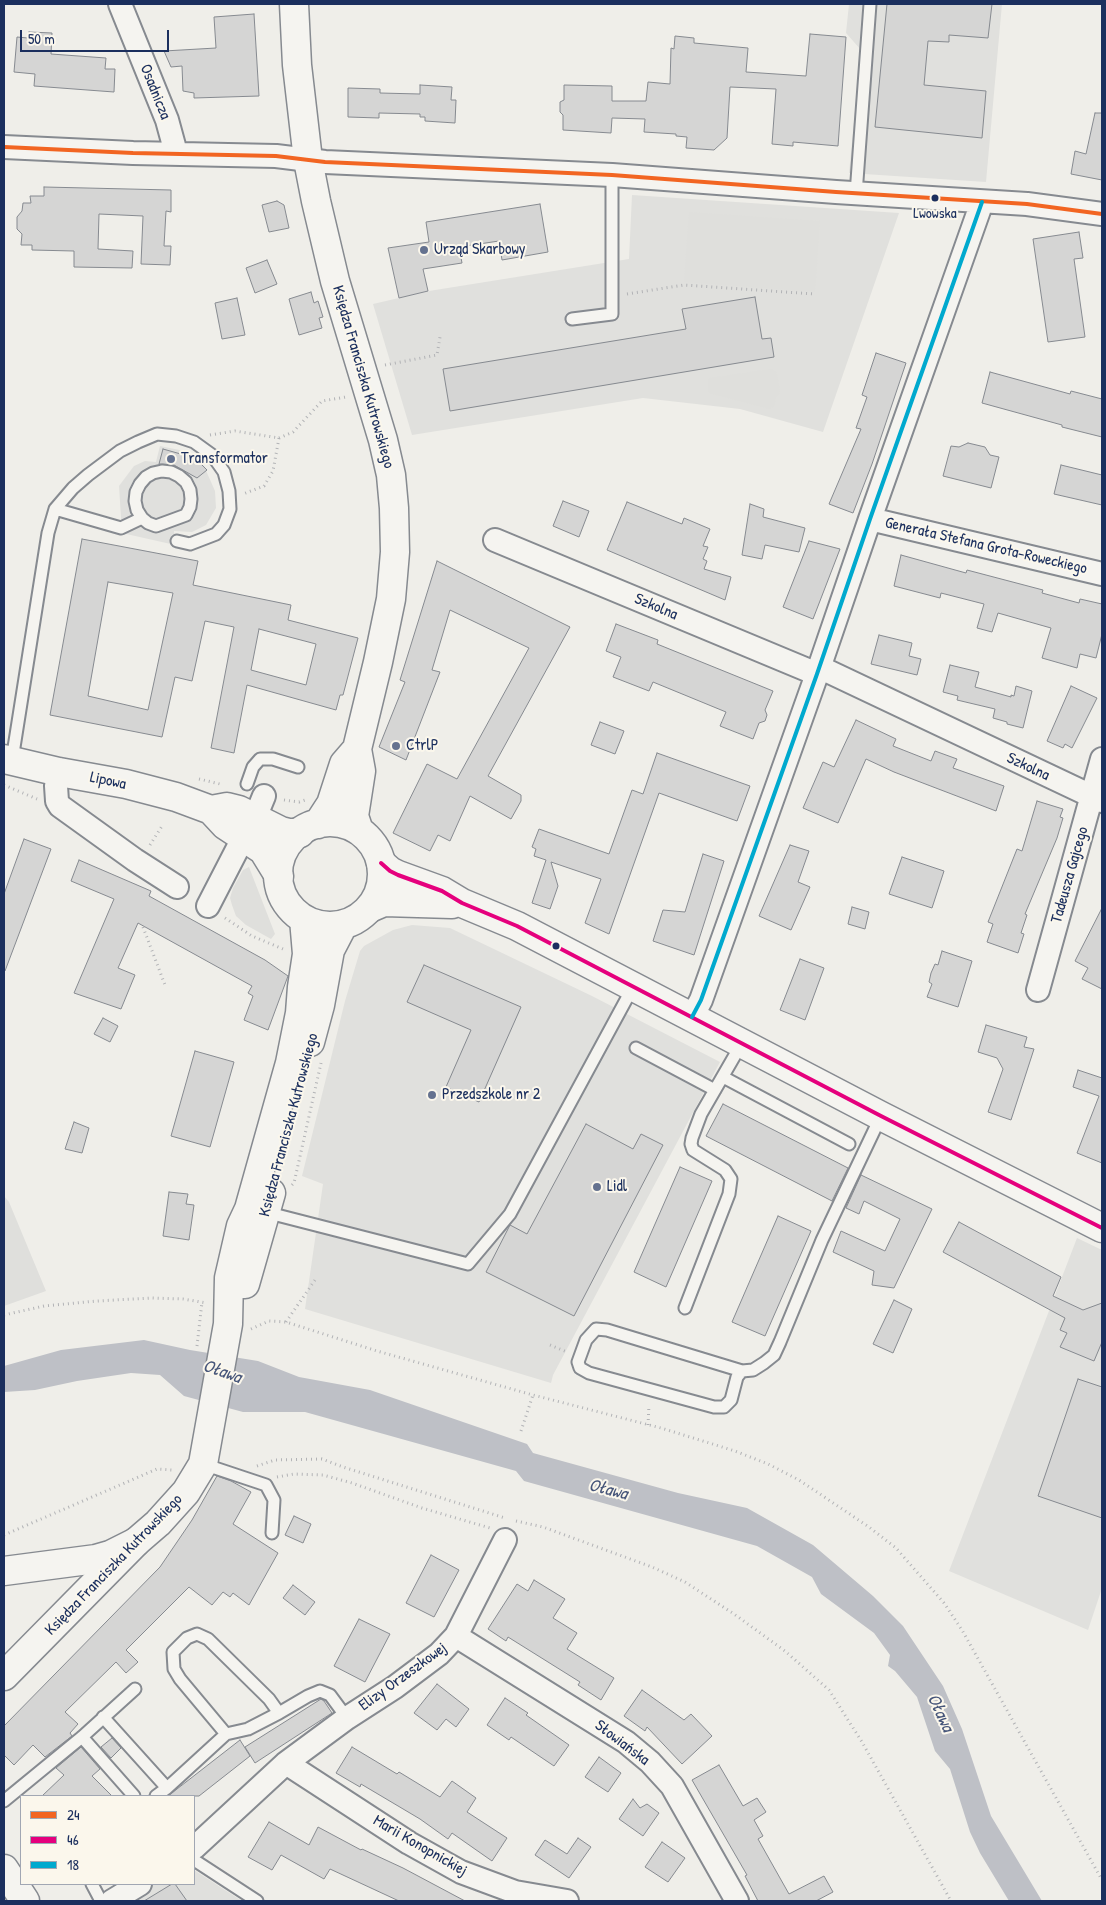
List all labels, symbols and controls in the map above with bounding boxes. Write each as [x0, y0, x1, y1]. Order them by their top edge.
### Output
scale bar [22, 20, 171, 52]
text: 50 m [28, 28, 55, 49]
street label: Osadnicza [135, 62, 175, 122]
marker: Lwowska [930, 193, 940, 203]
place label: Lwowska [913, 205, 957, 223]
place label: Urząd Skarbowy [434, 240, 526, 260]
marker: Urząd Skarbowy [418, 244, 430, 256]
street label: Księdza Franciszka Kutrowskiego [328, 283, 398, 471]
place label: Transformator [181, 449, 268, 469]
marker: Transformator [165, 453, 177, 465]
street label: Generała Stefana Grota-Roweckiego [883, 513, 1089, 579]
street label: Szkolna [632, 589, 680, 625]
place label: CtrlP [406, 736, 438, 756]
marker: CtrlP [390, 740, 402, 752]
street label: Szkolna [1004, 749, 1052, 785]
street label: Lipowa [88, 768, 128, 794]
street label: Tadeusza Gajcego [1047, 824, 1093, 926]
unlabelled marker [551, 941, 561, 951]
street label: Księdza Franciszka Kutrowskiego [255, 1031, 323, 1219]
place label: Przedszkole nr 2 [442, 1085, 540, 1105]
marker: Przedszkole nr 2 [426, 1089, 438, 1101]
place label: Lidl [607, 1177, 627, 1197]
marker: Lidl [591, 1181, 603, 1193]
water label: Oława [200, 1355, 244, 1389]
water label: Oława [586, 1475, 630, 1505]
street label: Księdza Franciszka Kutrowskiego [41, 1490, 187, 1640]
street label: Elizy Orzeszkowej [355, 1639, 451, 1715]
water label: Oława [922, 1691, 958, 1735]
street label: Słowiańska [591, 1716, 653, 1770]
legend [20, 1795, 195, 1885]
text: 24 [67, 1804, 80, 1825]
street label: Marii Konopnickiej [370, 1811, 470, 1881]
text: 46 [67, 1829, 79, 1850]
text: 18 [67, 1854, 79, 1875]

